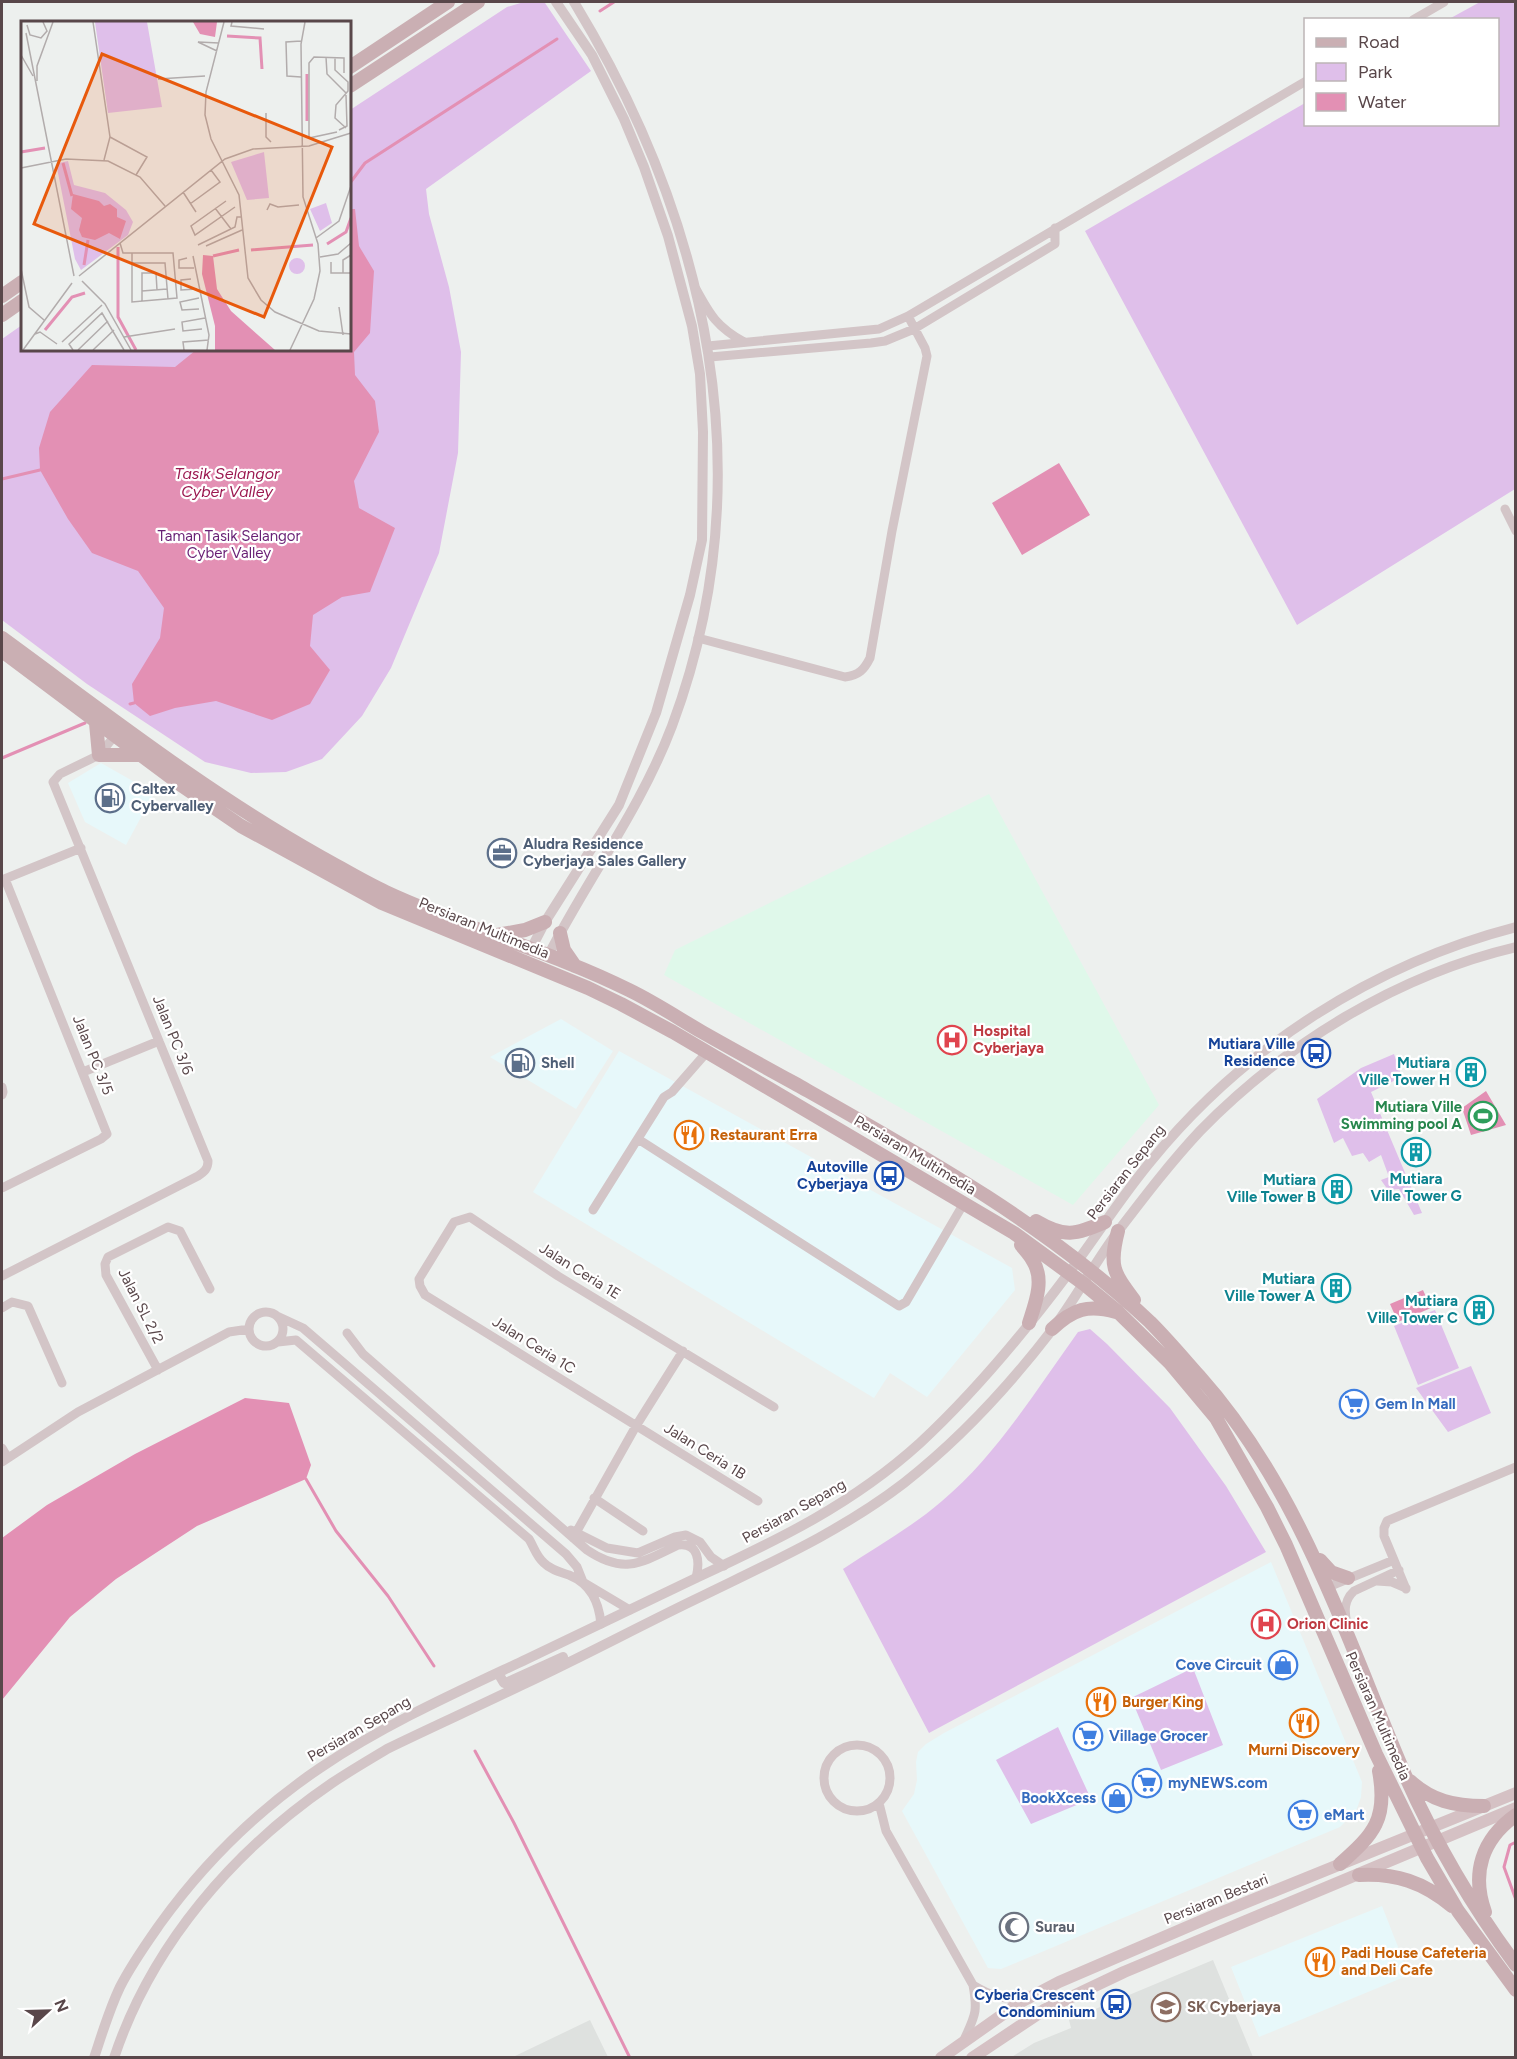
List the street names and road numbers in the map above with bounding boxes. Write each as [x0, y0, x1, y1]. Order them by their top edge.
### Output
street label: Persiaran Multimedia [416, 894, 552, 962]
street label: Jalan PC 3/6 [149, 993, 197, 1078]
street label: Jalan PC 3/5 [69, 1013, 117, 1097]
street label: Persiaran Multimedia [851, 1111, 979, 1199]
street label: Persiaran Sepang [1083, 1121, 1169, 1223]
street label: Jalan Ceria 1E [536, 1239, 624, 1303]
street label: Jalan SL 2/2 [114, 1266, 168, 1346]
street label: Jalan Ceria 1C [489, 1312, 579, 1378]
street label: Jalan Ceria 1B [661, 1419, 749, 1483]
street label: Persiaran Sepang [739, 1475, 849, 1547]
street label: Persiaran Multimedia [1341, 1649, 1415, 1783]
street label: Persiaran Sepang [304, 1692, 414, 1766]
street label: Persiaran Bestari [1161, 1870, 1271, 1928]

